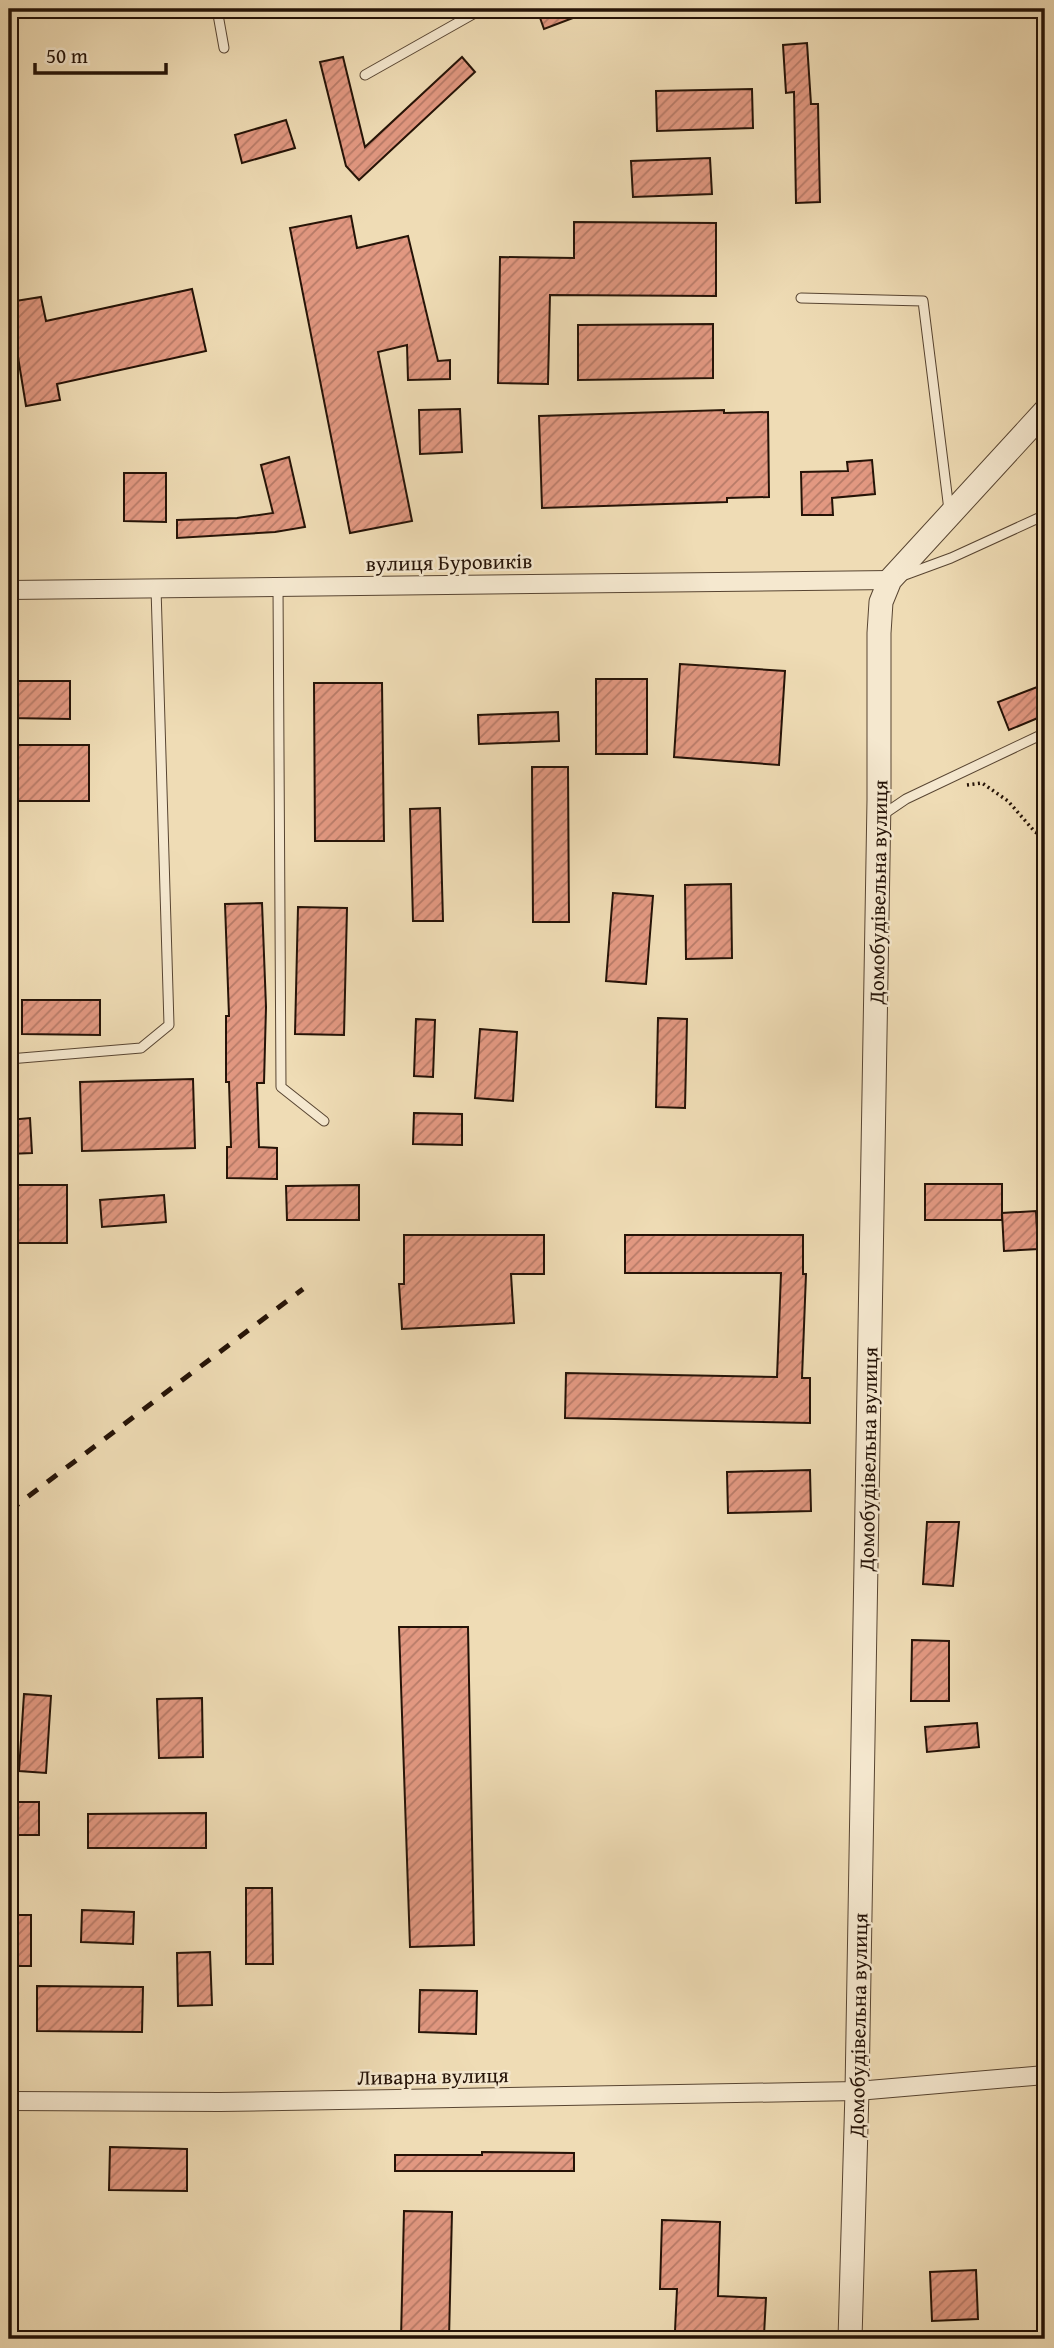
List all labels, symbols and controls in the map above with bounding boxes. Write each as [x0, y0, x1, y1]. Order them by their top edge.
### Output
scale bar [35, 32, 166, 76]
text: 50 m [46, 40, 88, 71]
street label: вулиця Буровиків [365, 545, 533, 579]
street label: Домобудівельна вулиця [861, 779, 895, 1006]
street label: Домобудівельна вулиця [851, 1346, 885, 1573]
street label: Домобудівельна вулиця [841, 1912, 875, 2139]
street label: Ливарна вулиця [357, 2059, 510, 2093]

